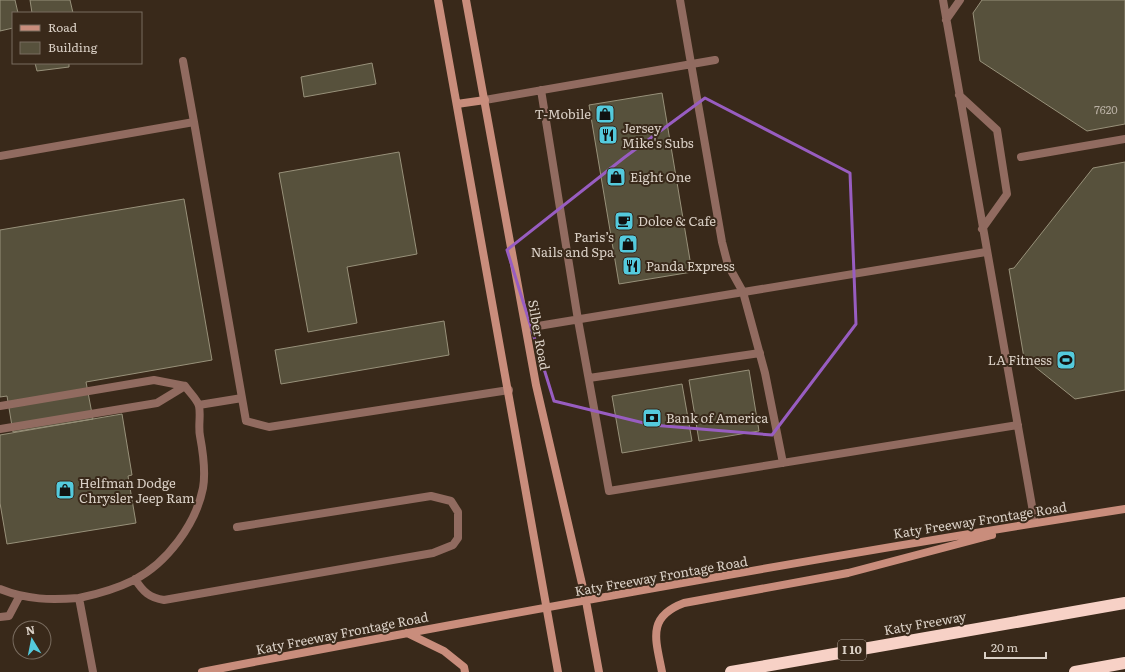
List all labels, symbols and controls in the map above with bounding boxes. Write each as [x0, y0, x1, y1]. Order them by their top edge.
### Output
legend [12, 12, 142, 64]
text: Road [48, 18, 78, 36]
text: Building [48, 38, 98, 56]
house number: 7620 [1094, 101, 1118, 117]
shop icon: T-Mobile [594, 103, 616, 125]
place label: T-Mobile [535, 104, 591, 123]
place label: Jersey Mike's Subs [622, 118, 694, 152]
restaurant icon: Jersey Mike's Subs [597, 124, 619, 146]
shop icon: Eight One [605, 166, 627, 188]
place label: Eight One [630, 167, 691, 186]
cafe icon: Dolce & Cafe [613, 210, 635, 232]
place label: Dolce & Cafe [638, 211, 716, 230]
place label: Paris’s Nails and Spa [531, 227, 614, 261]
shop icon: Paris’s Nails and Spa [617, 233, 639, 255]
restaurant icon: Panda Express [621, 255, 643, 277]
place label: Panda Express [646, 256, 735, 275]
street label: Silber Road [524, 298, 555, 372]
sports icon: LA Fitness [1055, 349, 1077, 371]
place label: LA Fitness [988, 350, 1052, 369]
bank icon: Bank of America [641, 407, 663, 429]
place label: Bank of America [666, 408, 768, 427]
place label: Helfman Dodge Chrysler Jeep Ram [79, 473, 195, 507]
shop icon: Helfman Dodge Chrysler Jeep Ram [54, 479, 76, 501]
street label: Katy Freeway Frontage Road [892, 496, 1068, 543]
street label: Katy Freeway Frontage Road [573, 551, 749, 600]
street label: Katy Freeway Frontage Road [254, 606, 430, 659]
street label: Katy Freeway [882, 606, 968, 639]
north arrow [12, 620, 52, 660]
text: N [24, 620, 36, 638]
scale bar [985, 634, 1046, 660]
text: 20 m [991, 638, 1018, 656]
road number: I 10 [838, 640, 866, 660]

